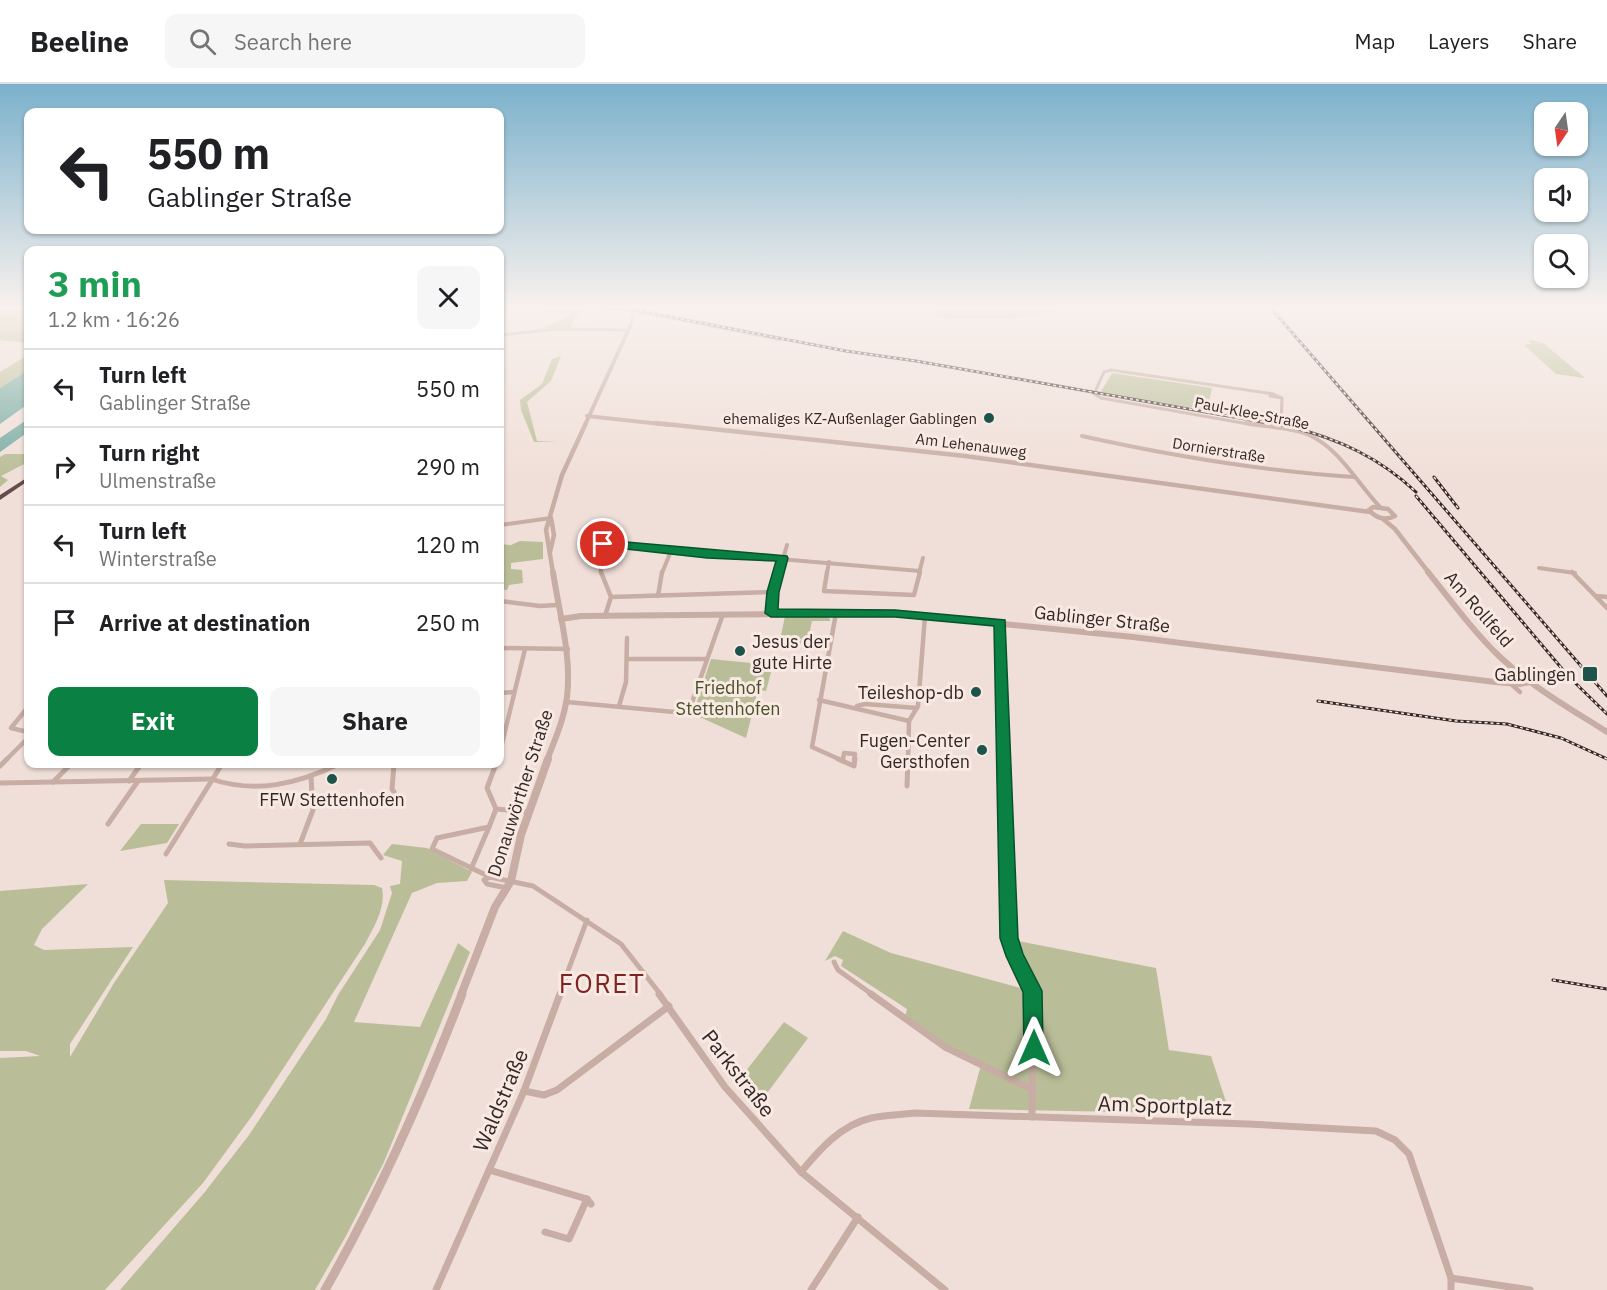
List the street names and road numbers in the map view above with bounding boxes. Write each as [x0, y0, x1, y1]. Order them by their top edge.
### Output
street label: Paul-Klee-Straße [1193, 393, 1311, 433]
street label: Am Lehenauweg [915, 429, 1027, 461]
street label: Dornierstraße [1171, 433, 1267, 467]
street label: Am Rollfeld [1440, 566, 1518, 652]
street label: Gablinger Straße [1033, 600, 1171, 638]
street label: Donauwörther Straße [482, 706, 558, 879]
street label: Parkstraße [696, 1024, 782, 1122]
street label: Waldstraße [466, 1044, 534, 1156]
street label: Am Sportplatz [1097, 1089, 1233, 1121]

